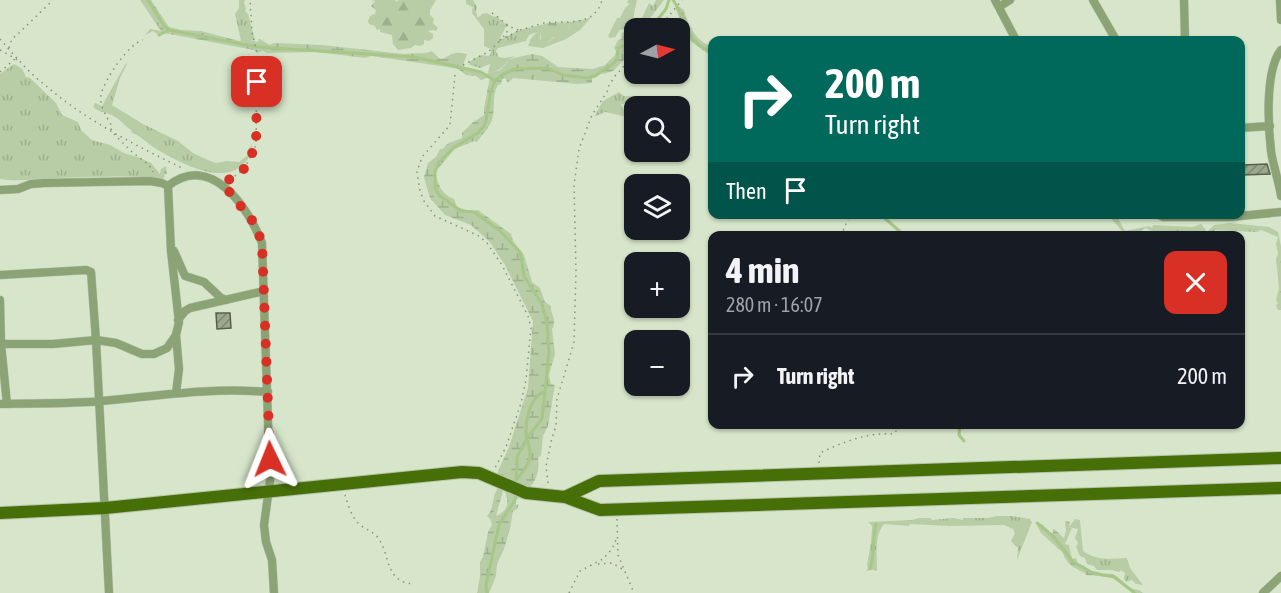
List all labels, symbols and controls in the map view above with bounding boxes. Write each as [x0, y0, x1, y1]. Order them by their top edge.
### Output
north arrow [624, 18, 690, 84]
map controls [624, 18, 690, 396]
pin [231, 56, 282, 107]
text: 200 m [825, 59, 920, 107]
icon: right [726, 60, 804, 138]
icon: arrive [240, 65, 273, 98]
button: search [624, 96, 690, 162]
text: Turn right [825, 109, 920, 140]
button: layers [624, 174, 690, 240]
icon: arrive [779, 174, 812, 207]
text: Then [726, 178, 767, 204]
text: 4 min [726, 249, 800, 291]
button: close [1164, 251, 1227, 314]
button: + [624, 252, 690, 318]
text: 280 m · 16:07 [726, 293, 823, 316]
button: − [624, 330, 690, 396]
icon: right [726, 360, 759, 393]
text: Turn right [777, 363, 854, 389]
text: 200 m [1177, 363, 1227, 389]
position arrow [238, 427, 302, 491]

